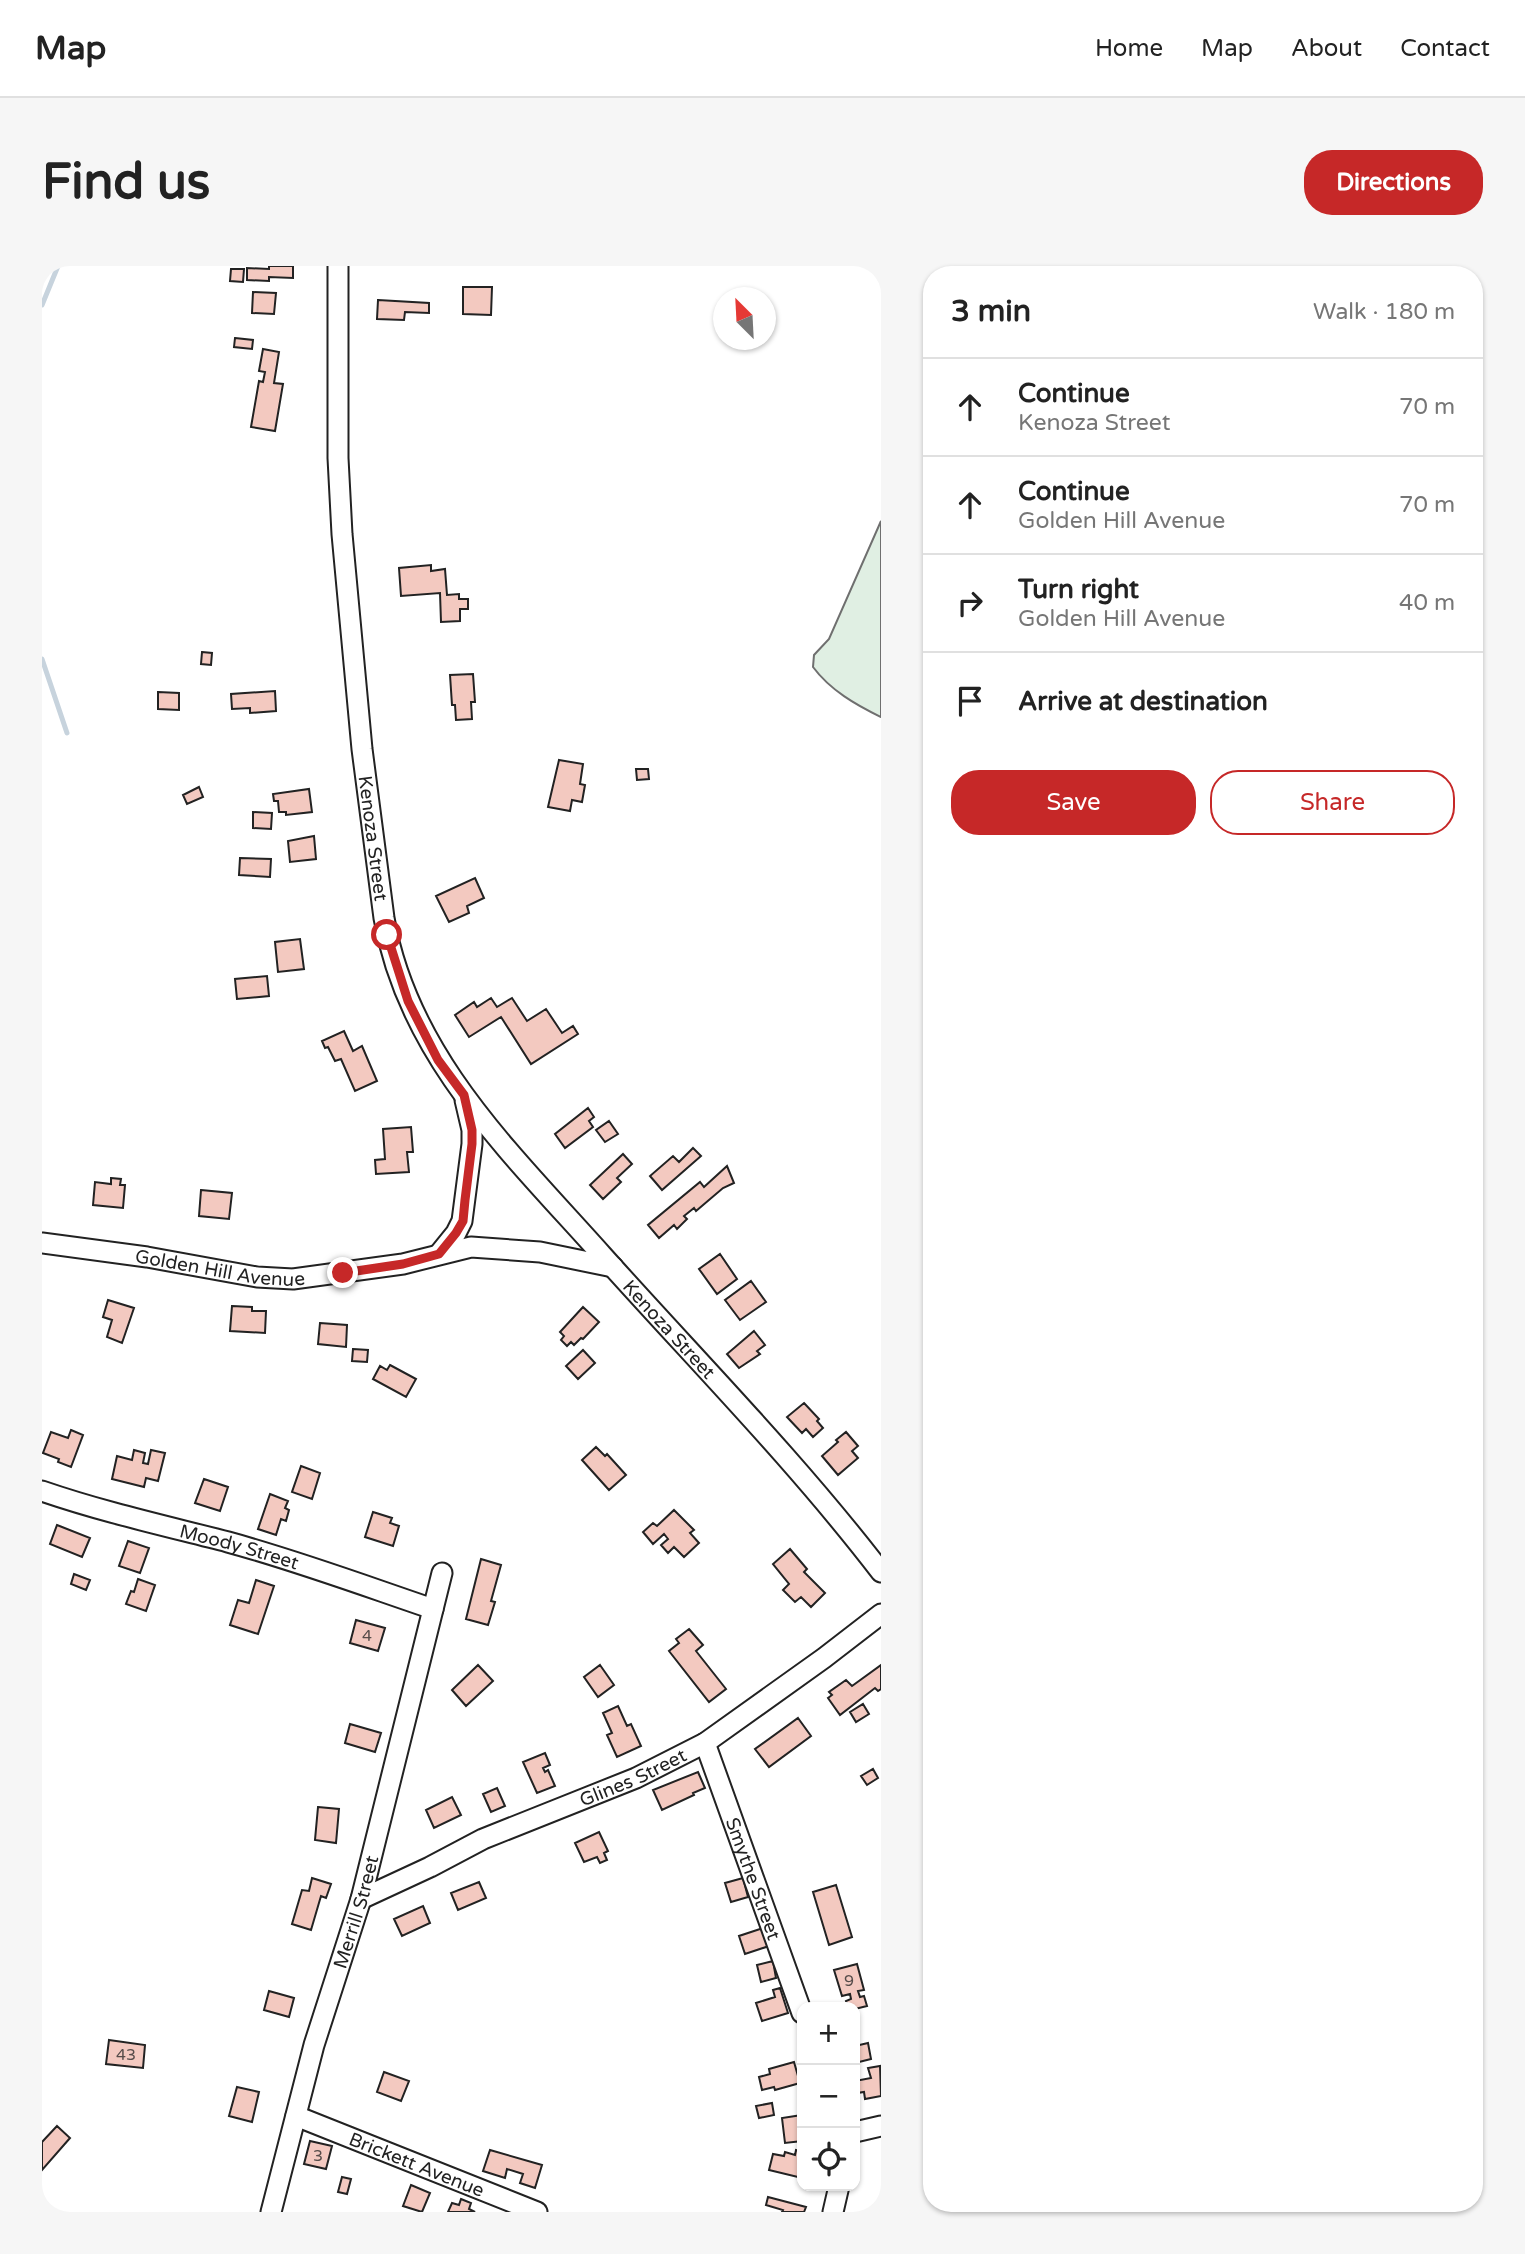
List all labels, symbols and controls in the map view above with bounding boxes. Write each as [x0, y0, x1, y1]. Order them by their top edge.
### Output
text: Map [35, 29, 106, 68]
text: Home [1095, 34, 1163, 63]
text: Map [1201, 34, 1253, 63]
text: About [1291, 34, 1362, 63]
text: Contact [1400, 34, 1490, 63]
button: Directions [1304, 150, 1483, 215]
text: Find us [42, 153, 210, 212]
north arrow [713, 287, 776, 350]
text: 3 min [951, 293, 1031, 330]
text: Walk · 180 m [1313, 298, 1455, 326]
text: Continue [1018, 378, 1130, 409]
icon: ahead [951, 388, 989, 426]
text: 70 m [1399, 393, 1455, 421]
text: Kenoza Street [1018, 409, 1171, 437]
text: Continue [1018, 476, 1130, 507]
icon: ahead [951, 486, 989, 524]
text: 70 m [1399, 491, 1455, 519]
text: Golden Hill Avenue [1018, 507, 1225, 535]
text: Turn right [1018, 574, 1139, 605]
icon: right [951, 584, 989, 622]
text: 40 m [1399, 589, 1455, 617]
text: Golden Hill Avenue [1018, 605, 1225, 633]
icon: arrive [951, 682, 989, 720]
text: Arrive at destination [1018, 686, 1268, 717]
button: Save [951, 770, 1196, 835]
button: Share [1210, 770, 1455, 835]
street label: Kenoza Street [354, 774, 392, 902]
route start [371, 919, 402, 950]
street label: Golden Hill Avenue [134, 1246, 306, 1291]
route end [327, 1257, 358, 1288]
street label: Kenoza Street [618, 1276, 720, 1384]
street label: Moody Street [177, 1520, 301, 1575]
house number: 4 [362, 1626, 372, 1646]
street label: Glines Street [577, 1744, 690, 1811]
street label: Smythe Street [721, 1815, 785, 1943]
street label: Merrill Street [329, 1853, 383, 1971]
house number: 9 [844, 1971, 854, 1991]
map controls [797, 2002, 860, 2191]
button: + [797, 2002, 860, 2065]
house number: 43 [116, 2045, 136, 2065]
button: − [797, 2065, 860, 2128]
street label: Brickett Avenue [346, 2128, 487, 2202]
button: locate [797, 2128, 860, 2191]
house number: 3 [313, 2146, 323, 2166]

